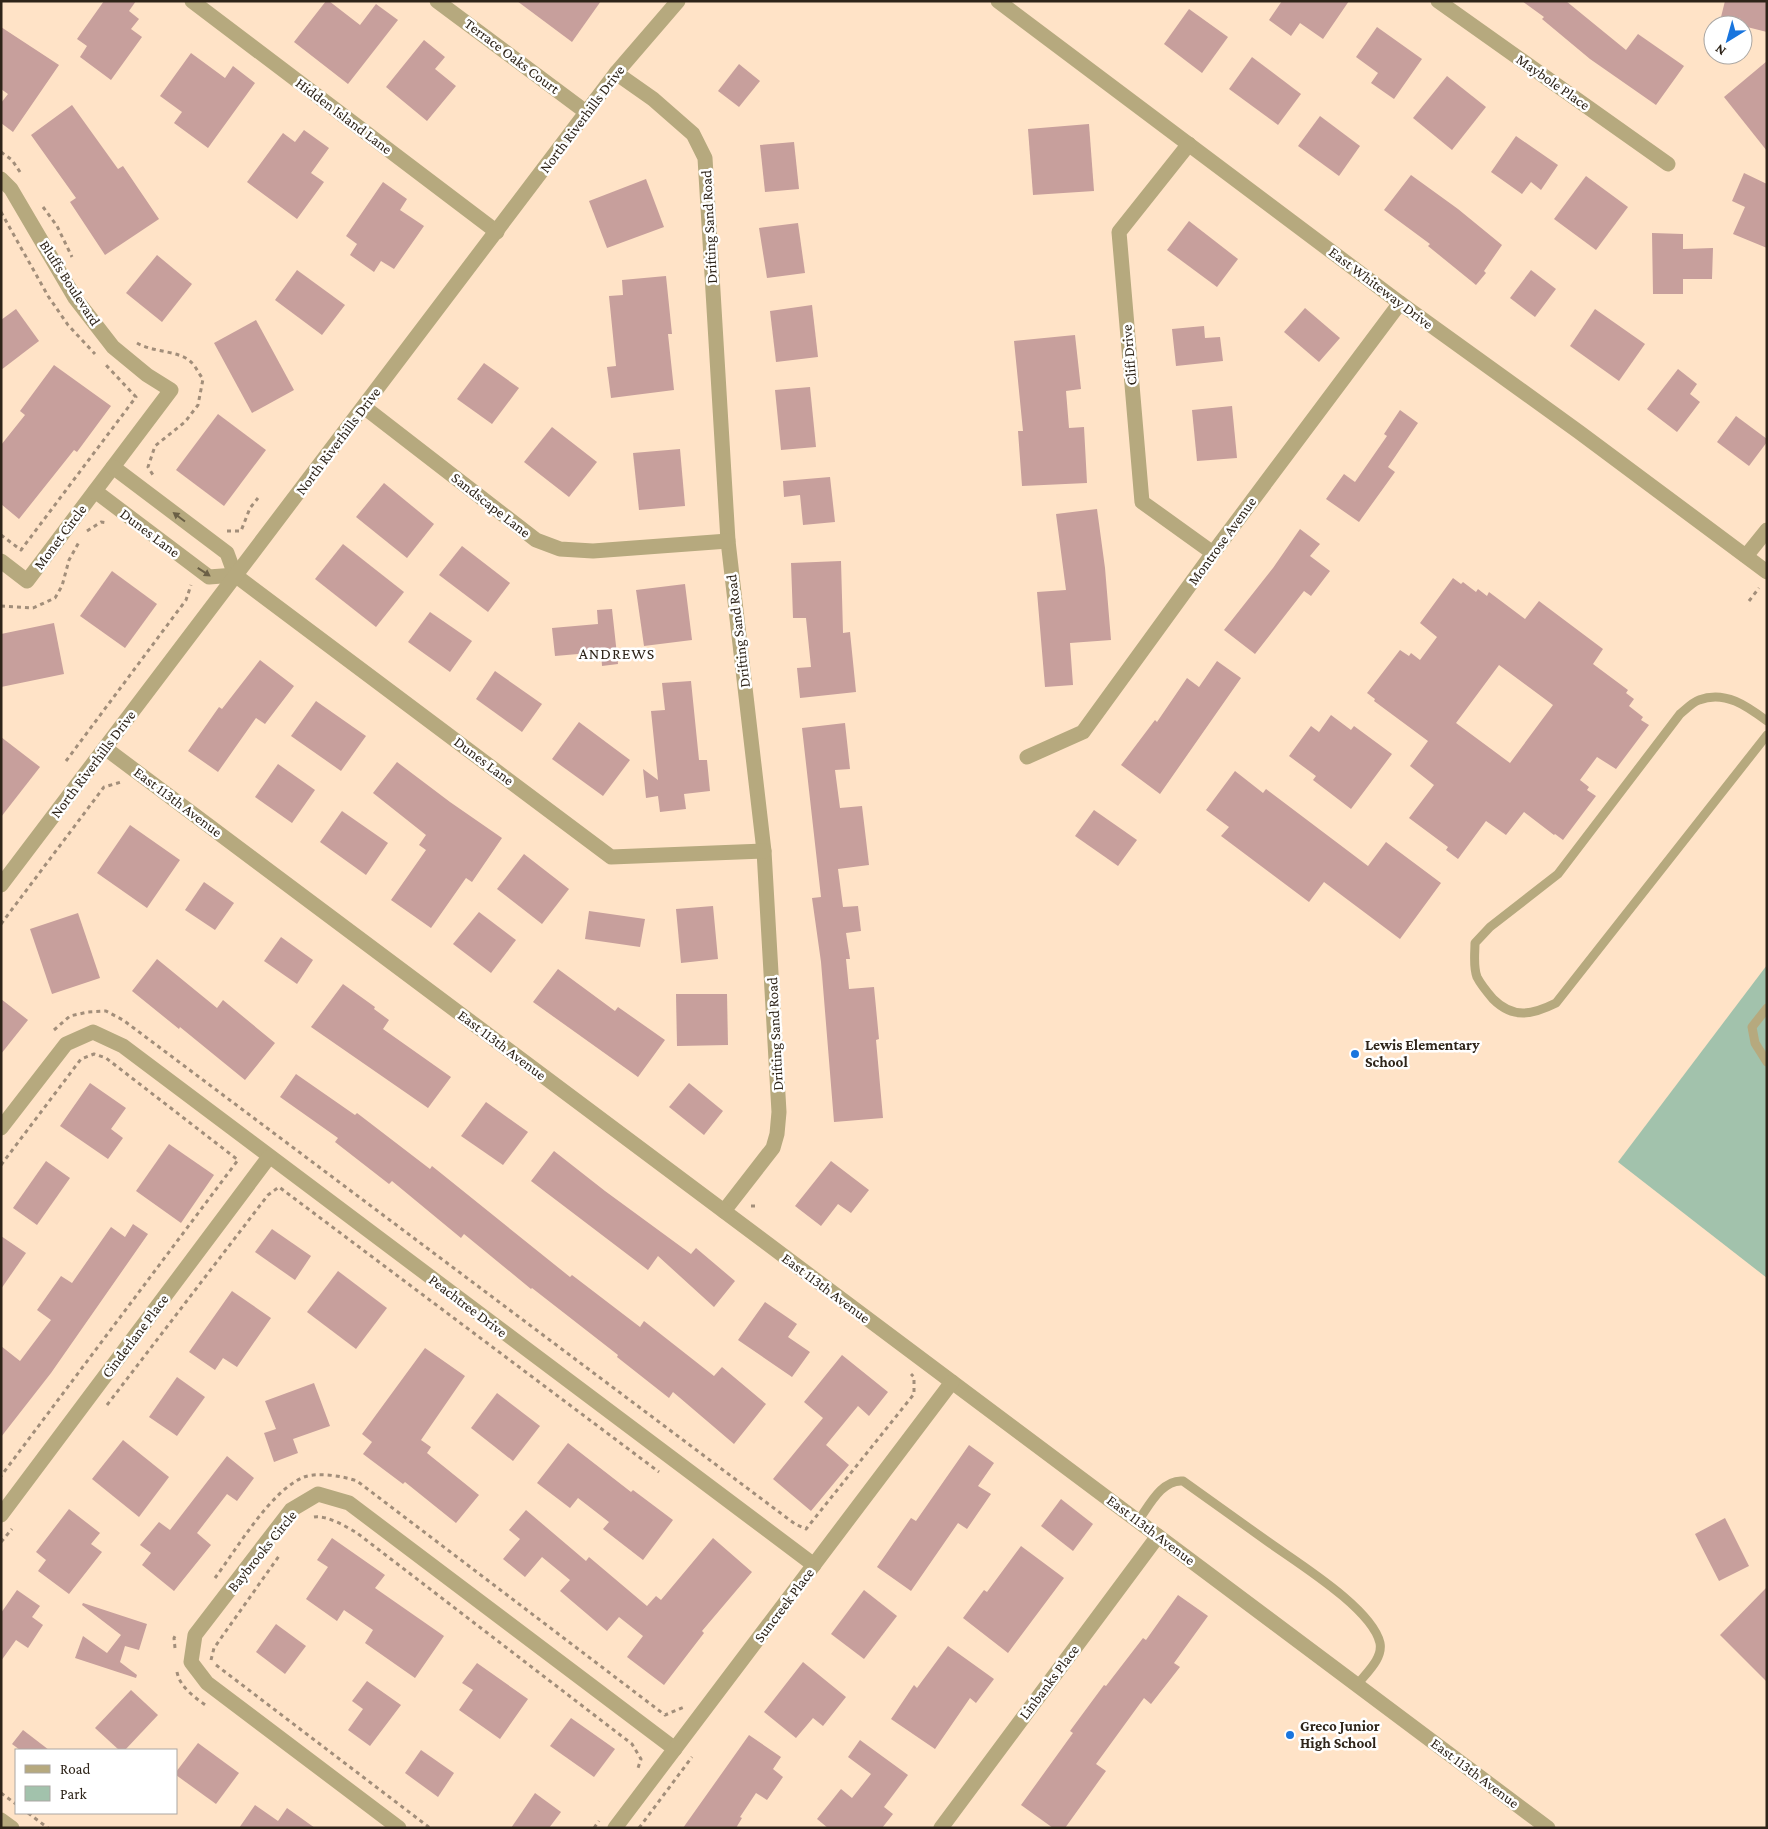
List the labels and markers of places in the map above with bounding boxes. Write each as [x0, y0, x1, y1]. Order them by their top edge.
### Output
place label: Lewis Elementary School [1365, 1037, 1480, 1070]
marker: Lewis Elementary School [1349, 1048, 1361, 1060]
place label: Greco Junior High School [1300, 1718, 1380, 1751]
marker: Greco Junior High School [1284, 1729, 1296, 1741]

